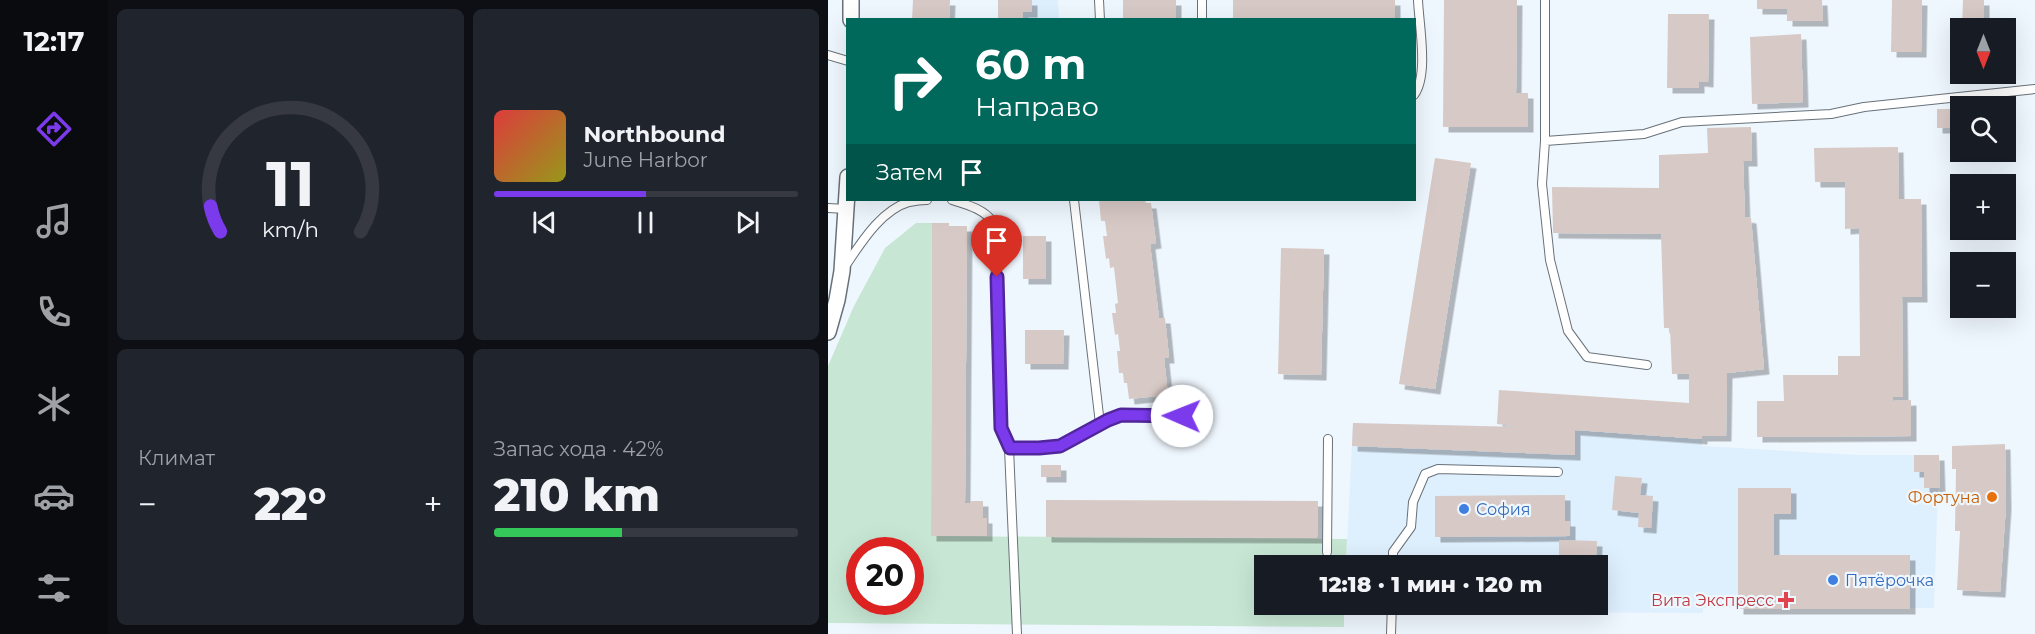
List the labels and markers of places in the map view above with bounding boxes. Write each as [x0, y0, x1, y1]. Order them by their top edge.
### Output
pin [971, 215, 1022, 277]
place label: Фортуна [1908, 488, 1980, 507]
marker: Фортуна [1985, 490, 1999, 504]
place label: София [1476, 500, 1531, 519]
marker: София [1457, 502, 1471, 516]
place label: Пятёрочка [1845, 571, 1934, 590]
marker: Пятёрочка [1826, 573, 1840, 587]
place label: Вита Экспресс [1651, 591, 1774, 610]
marker: Вита Экспресс [1779, 593, 1793, 607]

